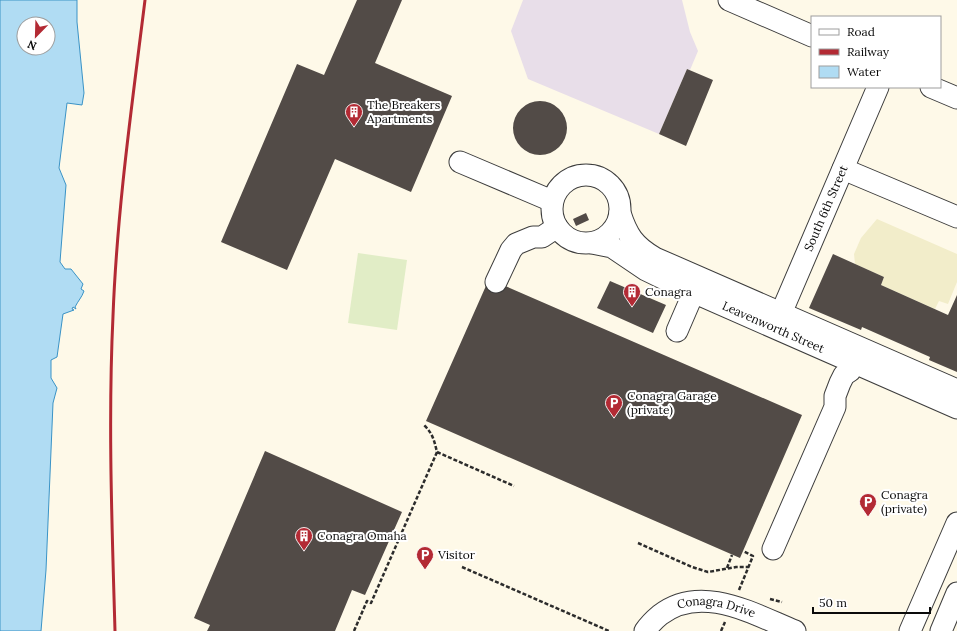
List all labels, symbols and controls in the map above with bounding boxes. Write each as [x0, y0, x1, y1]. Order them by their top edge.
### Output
north arrow [16, 16, 56, 56]
legend [811, 16, 941, 88]
text: Road [847, 24, 875, 39]
text: N [25, 37, 39, 53]
text: Railway [847, 44, 890, 59]
text: Water [847, 64, 882, 79]
place label: The Breakers Apartments [366, 97, 441, 126]
building icon: The Breakers Apartments [344, 102, 364, 127]
street label: South 6th Street [801, 162, 851, 253]
building icon: Conagra [622, 282, 642, 307]
place label: Conagra [645, 284, 692, 299]
street label: Leavenworth Street [720, 298, 827, 356]
place label: Conagra Garage (private) [627, 388, 717, 418]
parking icon: Conagra Garage (private) [604, 393, 624, 418]
place label: Conagra (private) [881, 487, 928, 517]
parking icon: Conagra (private) [858, 492, 878, 517]
building icon: Conagra Omaha [294, 526, 314, 551]
place label: Conagra Omaha [317, 528, 407, 543]
parking icon: Visitor [415, 545, 435, 570]
place label: Visitor [437, 547, 476, 562]
scale bar [813, 589, 930, 615]
street label: Conagra Drive [675, 593, 758, 621]
text: 50 m [819, 595, 847, 610]

